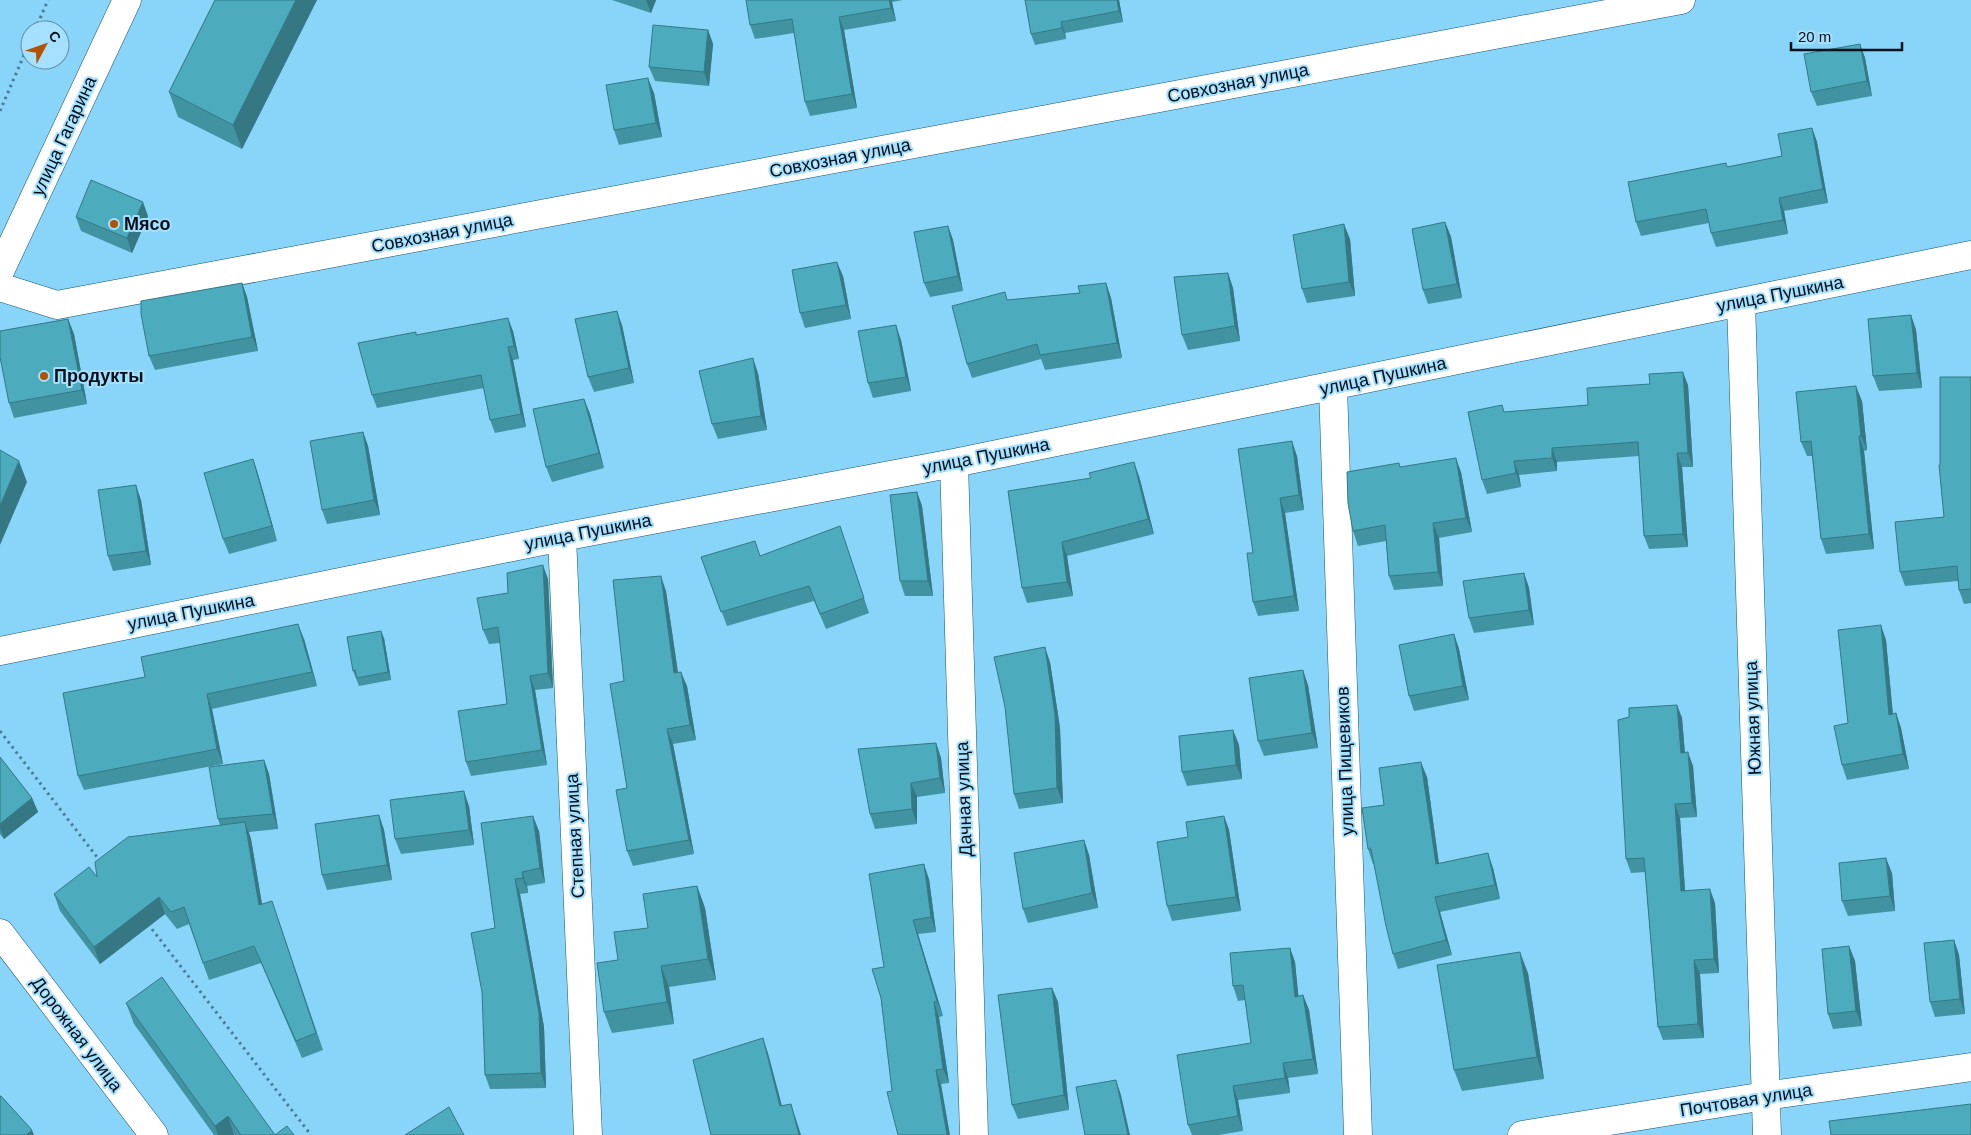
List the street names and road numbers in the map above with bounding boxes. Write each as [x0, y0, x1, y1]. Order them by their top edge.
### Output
street label: Совхозная улица [1166, 59, 1311, 107]
street label: улица Гагарина [28, 72, 101, 199]
street label: Совхозная улица [768, 134, 913, 182]
street label: Совхозная улица [370, 209, 515, 257]
street label: улица Пушкина [1715, 272, 1846, 316]
street label: улица Пушкина [1318, 353, 1449, 399]
street label: улица Пушкина [921, 434, 1052, 478]
street label: улица Пушкина [523, 510, 654, 554]
street label: улица Пушкина [126, 590, 257, 634]
street label: Южная улица [1741, 660, 1765, 776]
street label: улица Пищевиков [1332, 686, 1358, 836]
street label: Дачная улица [952, 740, 976, 857]
street label: Степная улица [562, 772, 588, 899]
street label: Дорожная улица [27, 973, 127, 1096]
street label: Почтовая улица [1678, 1080, 1815, 1120]

